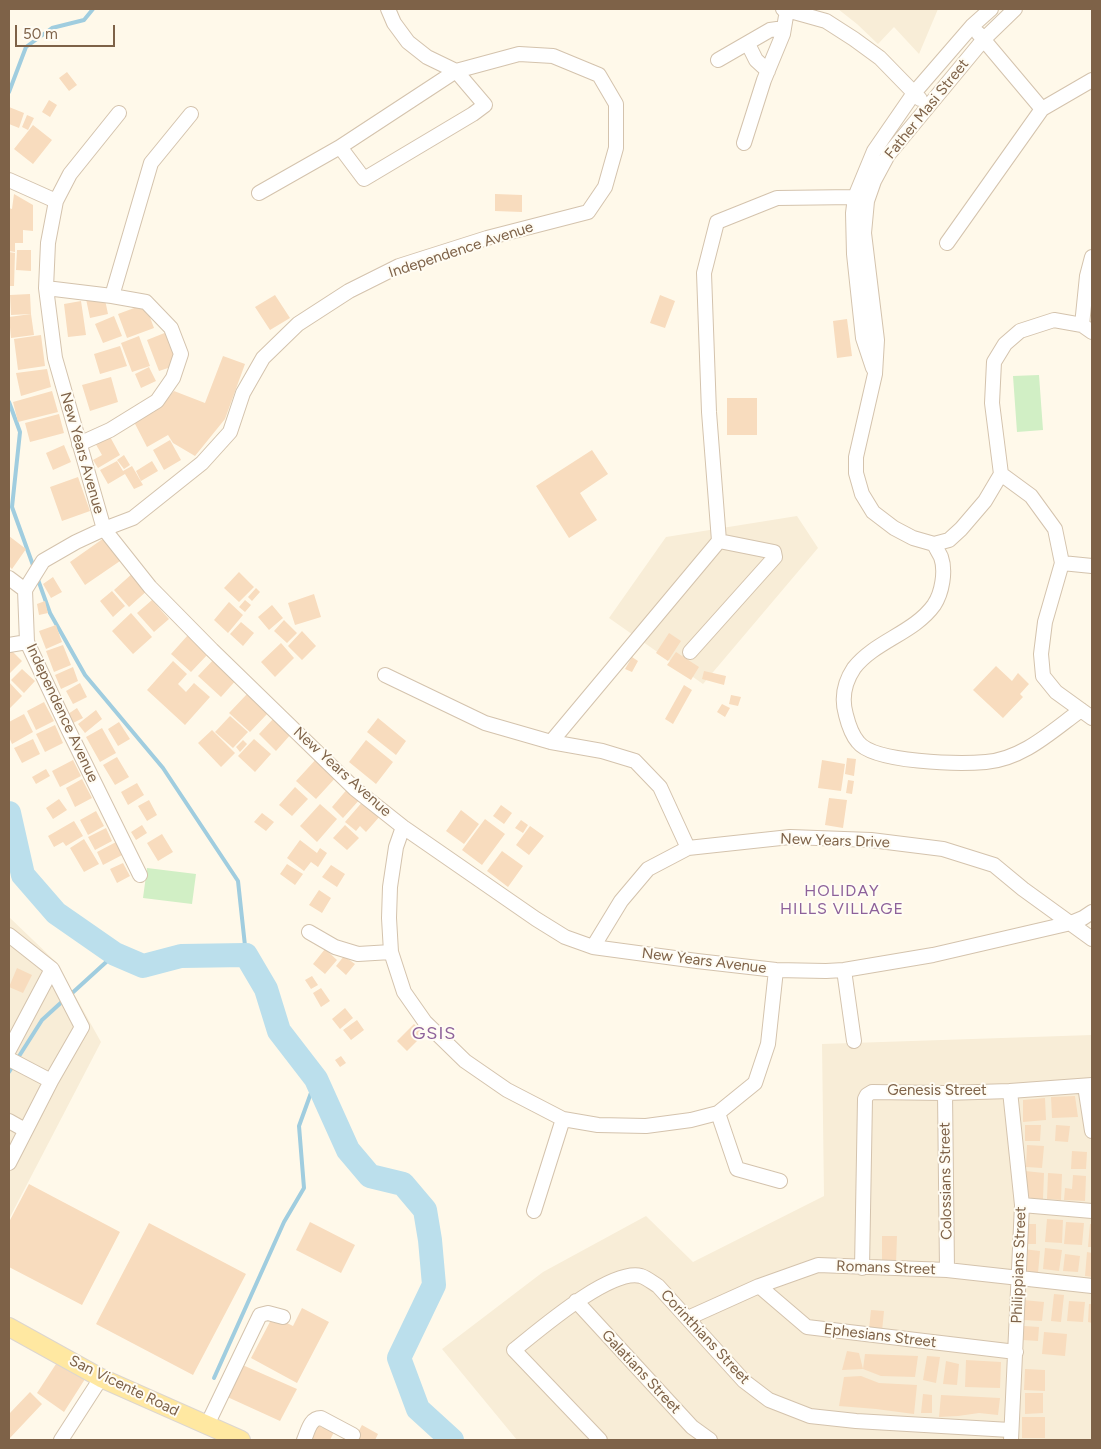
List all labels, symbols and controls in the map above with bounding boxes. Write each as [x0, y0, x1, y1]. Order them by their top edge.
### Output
scale bar [18, 15, 118, 47]
text: 50 m [23, 25, 58, 43]
street label: Father Masi Street [881, 55, 973, 163]
street label: Independence Avenue [386, 218, 536, 282]
street label: New Years Avenue [56, 390, 108, 516]
street label: Independence Avenue [22, 641, 102, 785]
street label: New Years Avenue [289, 723, 395, 821]
street label: New Years Drive [780, 830, 890, 852]
district label: HOLIDAY HILLS VILLAGE [778, 881, 906, 919]
street label: New Years Avenue [641, 944, 767, 978]
district label: GSIS [411, 1023, 457, 1045]
street label: Genesis Street [887, 1082, 987, 1100]
street label: Colossians Street [936, 1122, 956, 1240]
street label: Philippians Street [1008, 1206, 1030, 1324]
street label: Romans Street [836, 1257, 936, 1279]
street label: Corinthians Street [657, 1286, 753, 1388]
street label: Ephesians Street [823, 1320, 937, 1352]
street label: Galatians Street [598, 1326, 684, 1418]
street label: San Vicente Road [66, 1352, 182, 1420]

